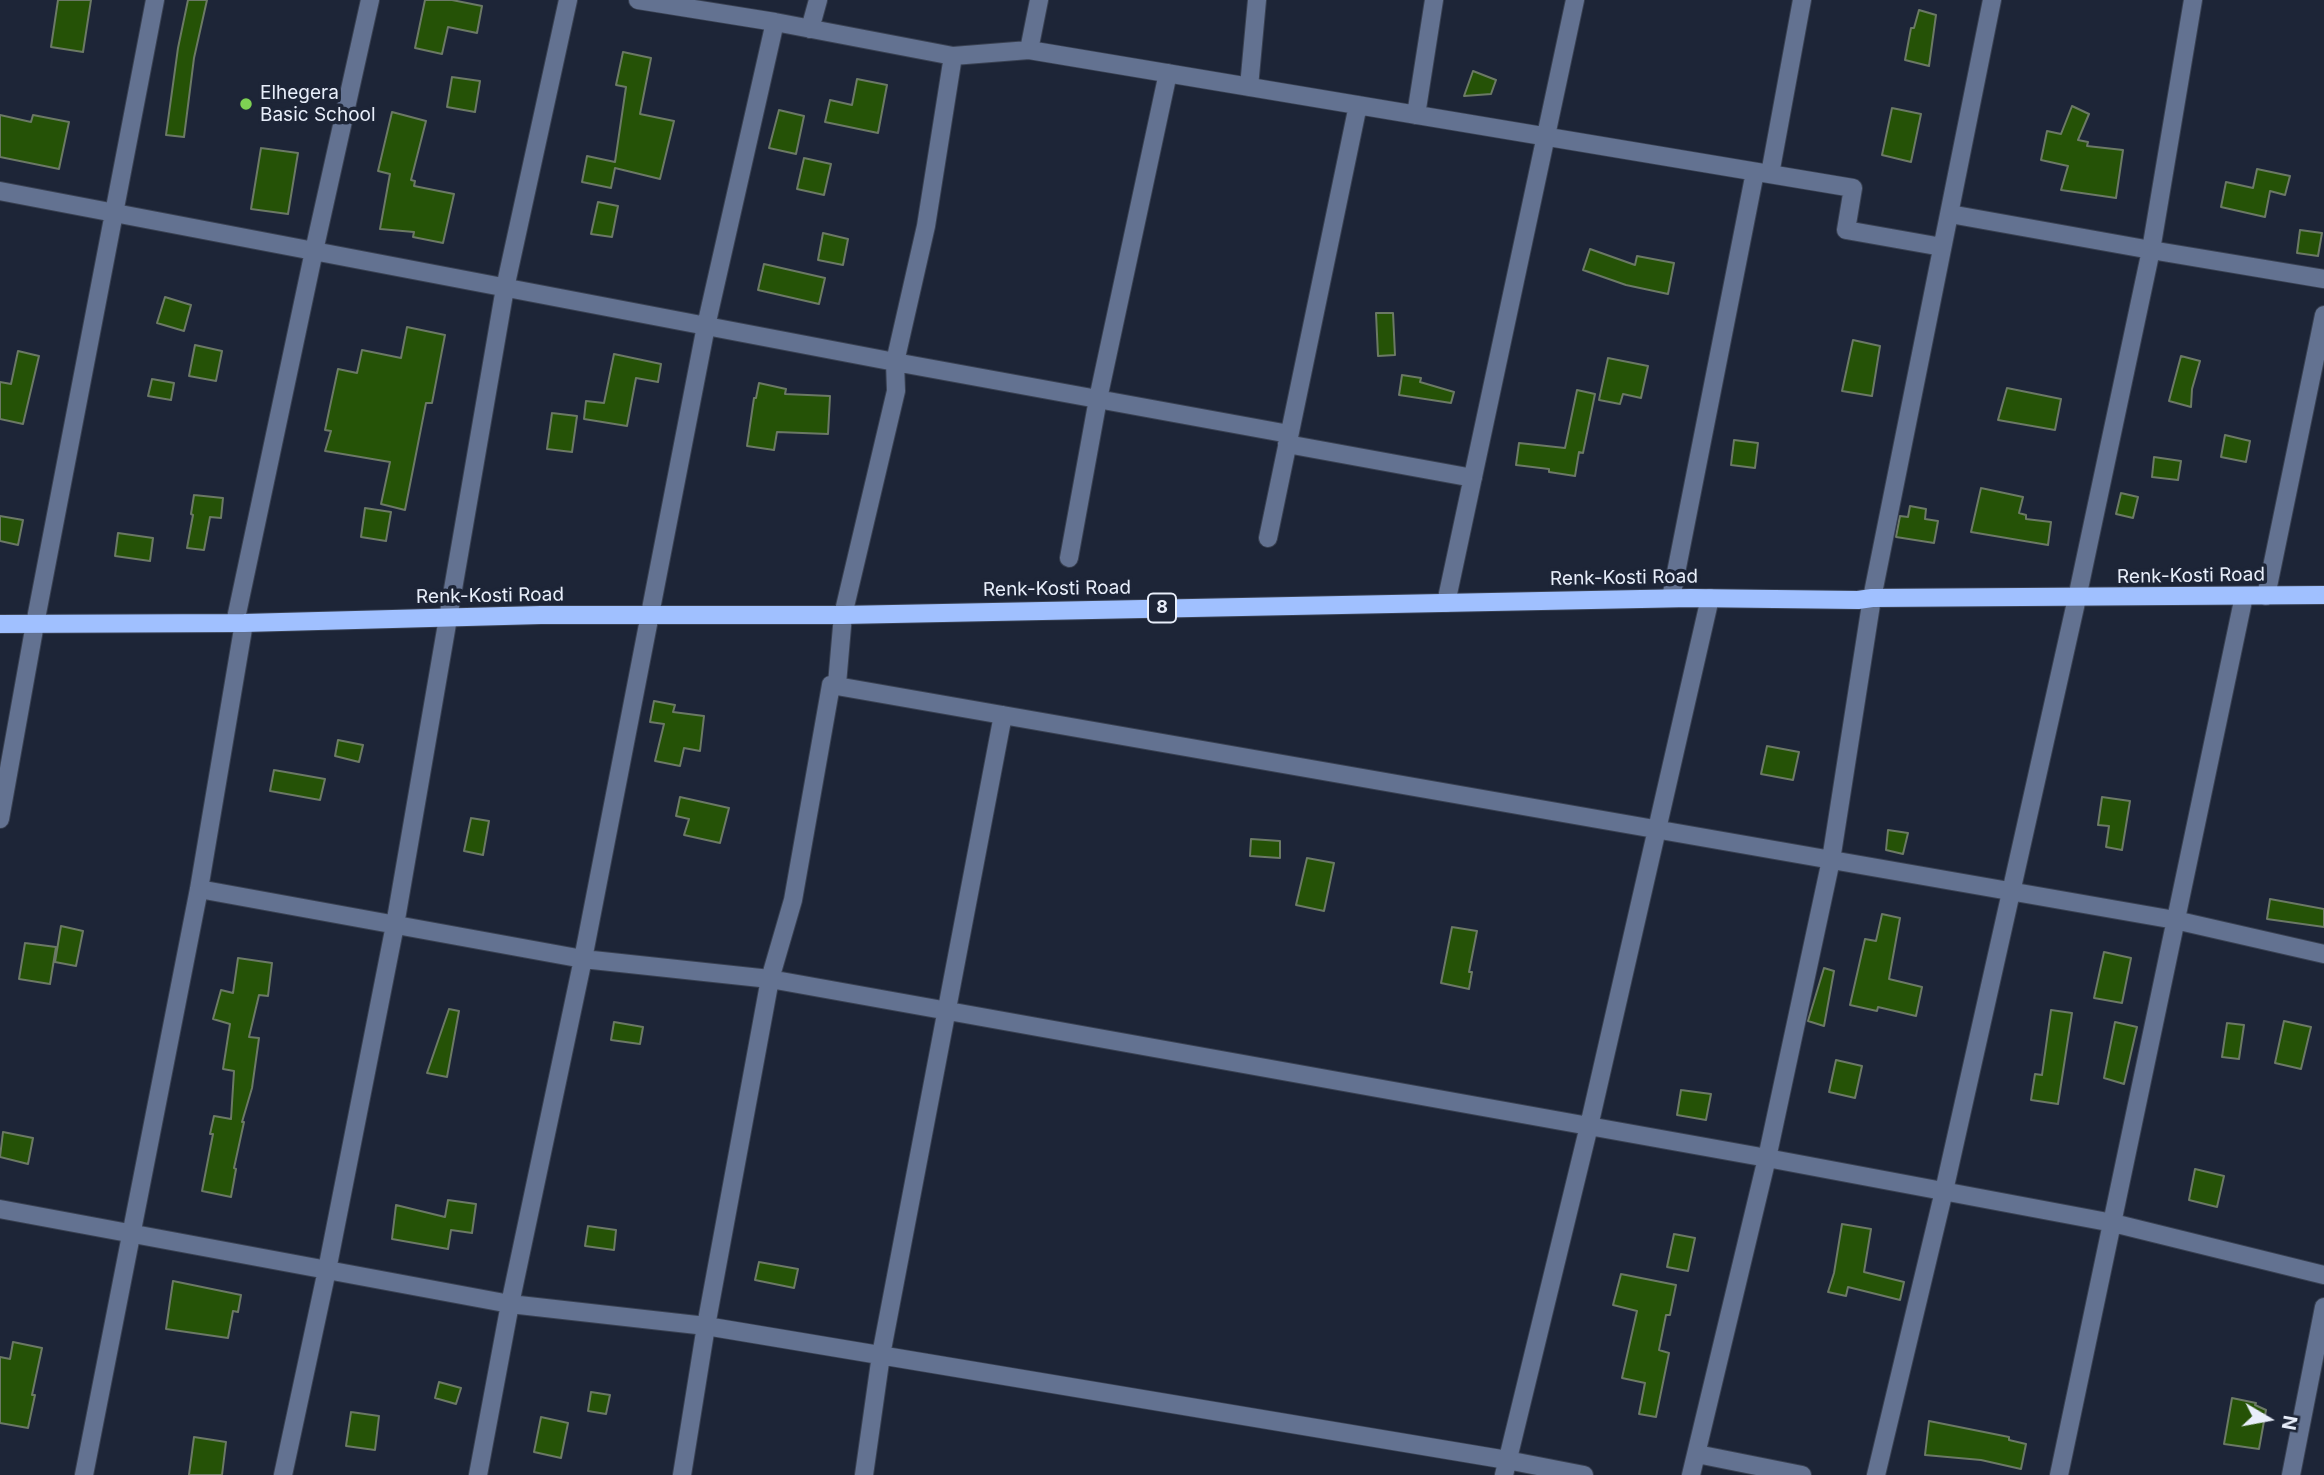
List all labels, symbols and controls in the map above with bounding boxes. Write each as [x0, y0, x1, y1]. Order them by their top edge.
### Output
place label: Elhegera Basic School [260, 82, 376, 126]
marker: Elhegera Basic School [238, 96, 254, 112]
street label: Renk-Kosti Road [2117, 563, 2265, 589]
street label: Renk-Kosti Road [1550, 565, 1698, 591]
street label: Renk-Kosti Road [983, 576, 1131, 602]
street label: Renk-Kosti Road [416, 583, 564, 609]
road number: 8 [1148, 594, 1176, 622]
north arrow [2233, 1384, 2303, 1454]
text: N [2277, 1414, 2302, 1432]

